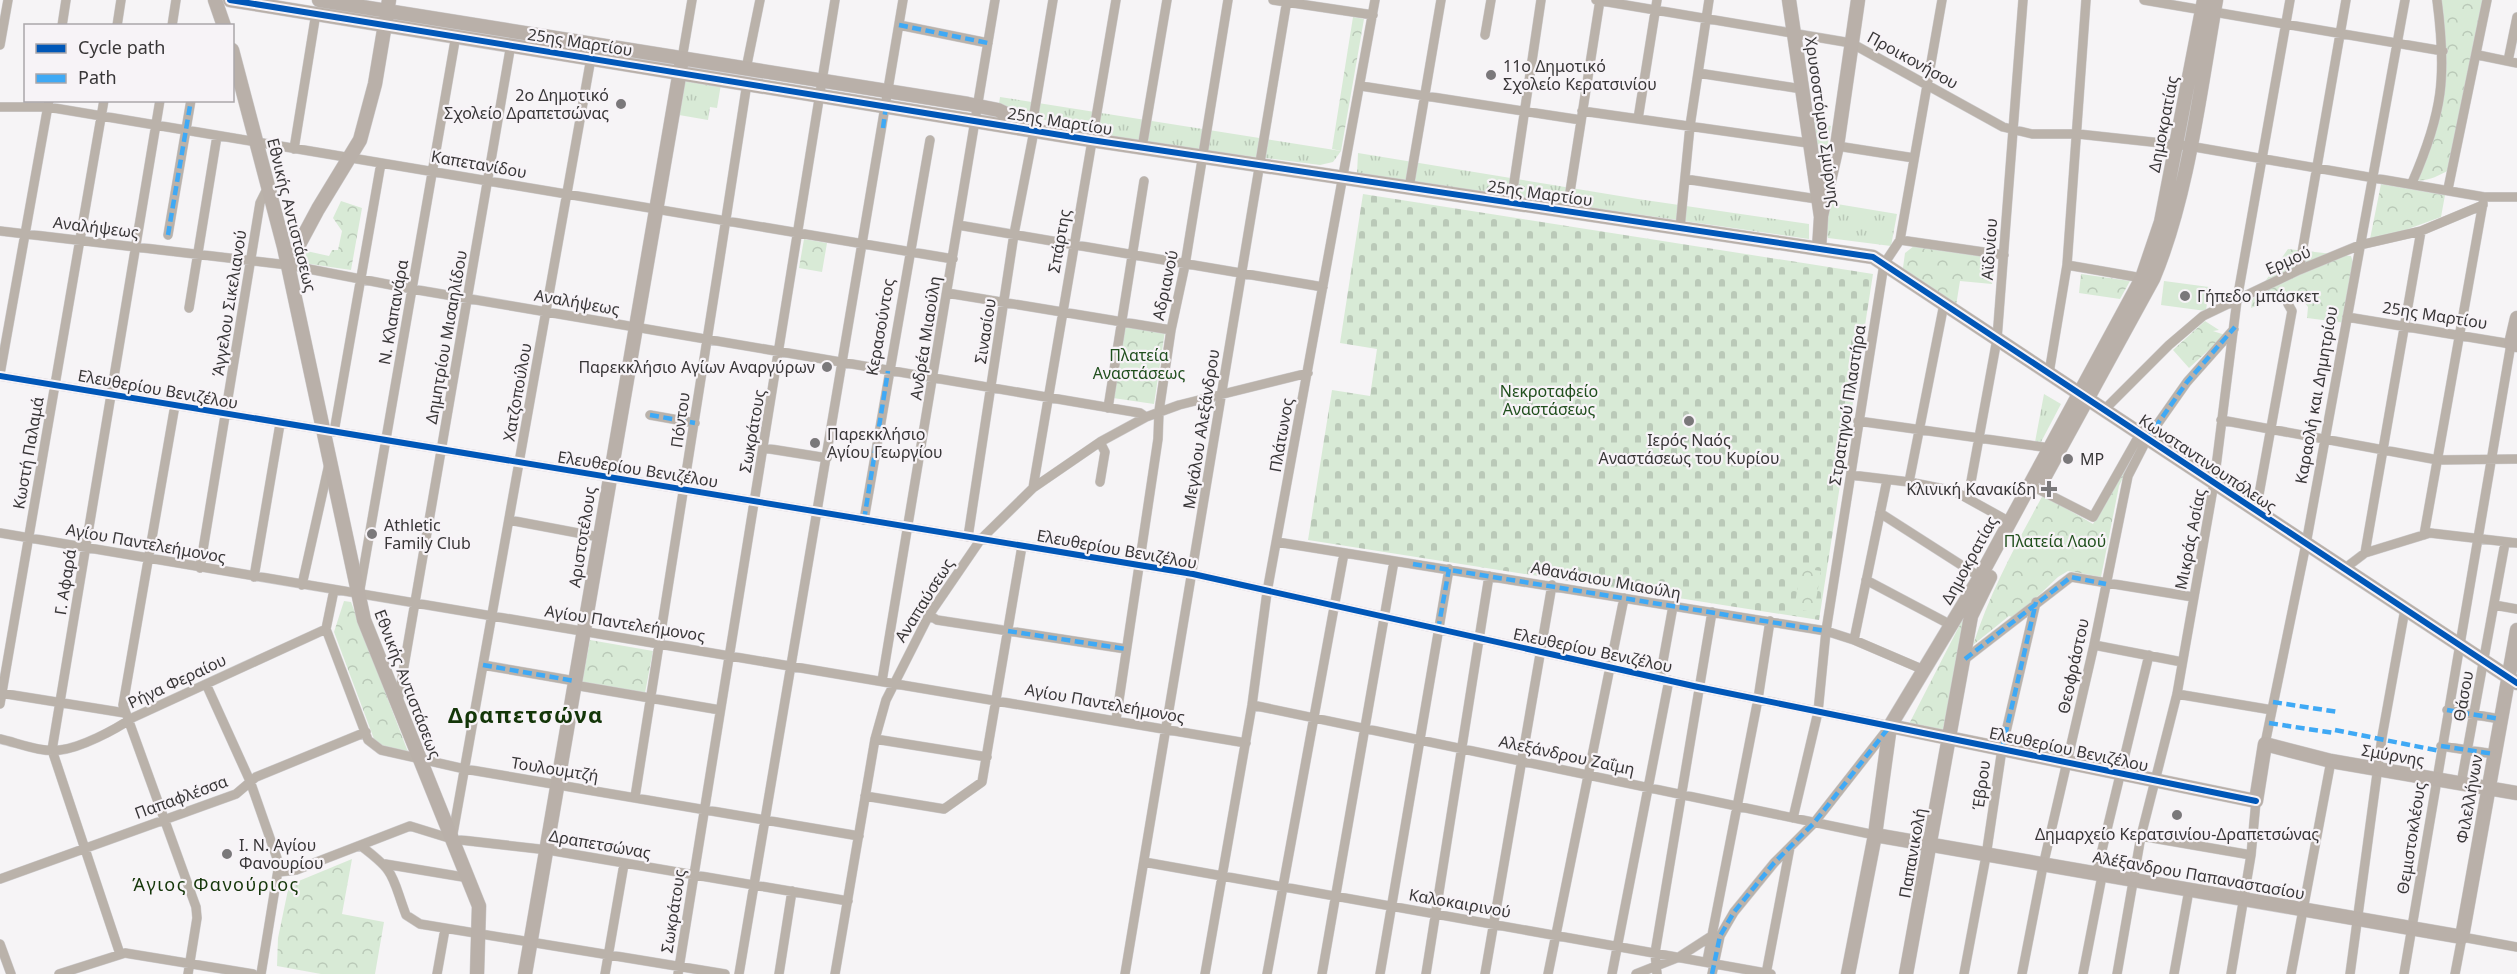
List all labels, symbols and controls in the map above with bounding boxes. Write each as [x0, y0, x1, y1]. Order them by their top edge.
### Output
street label: 25ης Μαρτίου [526, 23, 634, 61]
legend [24, 24, 234, 102]
street label: Προικονήσου [1864, 26, 1962, 94]
text: Cycle path [78, 35, 165, 59]
street label: Χρυσοστόμου Σμύρνης [1800, 35, 1846, 209]
place label: 11o Δημοτικό Σχολείο Κερατσινίου [1503, 55, 1657, 95]
text: Path [78, 65, 117, 89]
marker: 11o Δημοτικό Σχολείο Κερατσινίου [1484, 68, 1498, 82]
street label: Δημοκρατίας [2143, 74, 2183, 174]
place label: 2ο Δημοτικό Σχολείο Δραπετσώνας [444, 84, 609, 124]
marker: 2ο Δημοτικό Σχολείο Δραπετσώνας [614, 97, 628, 111]
street label: 25ης Μαρτίου [1006, 102, 1114, 140]
street label: Εθνικής Αντιστάσεως [262, 136, 322, 295]
street label: Καπετανίδου [429, 145, 529, 183]
street label: 25ης Μαρτίου [1486, 175, 1594, 211]
street label: Σπάρτης [1043, 207, 1075, 275]
street label: Αναλήψεως [52, 211, 140, 243]
street label: Αϊδινίου [1976, 217, 2002, 281]
street label: Άγγελου Σικελιανού [207, 228, 251, 378]
street label: Ερμού [2262, 240, 2314, 280]
street label: Δημητρίου Μισαηλίδου [420, 248, 472, 426]
street label: Αδριανού [1147, 248, 1183, 322]
street label: Ν. Κλαπανάρα [373, 258, 413, 366]
street label: Ανδρέα Μιαούλη [904, 275, 946, 401]
street label: Κερασούντος [861, 276, 899, 377]
street label: Αναλήψεως [533, 284, 622, 320]
place label: Γήπεδο μπάσκετ [2197, 285, 2319, 307]
marker: Γήπεδο μπάσκετ [2178, 289, 2192, 303]
street label: 25ης Μαρτίου [2381, 296, 2489, 334]
street label: Σινασίου [969, 297, 1001, 365]
street label: Καραολή και Δημητρίου [2290, 304, 2342, 486]
street label: Στρατηγού Πλαστήρα [1823, 323, 1871, 487]
street label: Χατζοπούλου [498, 341, 536, 443]
park label: Πλατεία Αναστάσεως [1093, 344, 1186, 384]
street label: Μεγάλου Αλεξάνδρου [1177, 347, 1225, 511]
place label: Παρεκκλήσιο Αγίων Αναργύρων [578, 356, 815, 378]
marker: Παρεκκλήσιο Αγίων Αναργύρων [820, 360, 834, 374]
street label: Ελευθερίου Βενιζέλου [76, 364, 240, 414]
park label: Νεκροταφείο Αναστάσεως [1500, 380, 1598, 420]
street label: Σωκράτους [734, 387, 770, 474]
street label: Πόντου [665, 391, 695, 449]
street label: Κωστή Παλαμά [7, 395, 49, 511]
street label: Πλάτωνος [1264, 396, 1298, 474]
street label: Κωνσταντινουπόλεως [2135, 409, 2281, 517]
marker: Ιερός Ναός Αναστάσεως του Κυρίου [1682, 414, 1696, 428]
place label: Παρεκκλήσιο Αγίου Γεωργίου [827, 423, 943, 463]
place label: Ιερός Ναός Αναστάσεως του Κυρίου [1598, 429, 1780, 469]
marker: Παρεκκλήσιο Αγίου Γεωργίου [808, 436, 822, 450]
street label: Ελευθερίου Βενιζέλου [556, 445, 720, 493]
place label: MP [2080, 448, 2104, 470]
marker: MP [2061, 452, 2075, 466]
place label: Κλινική Κανακίδη [1906, 478, 2036, 500]
marker: Κλινική Κανακίδη [2040, 480, 2058, 498]
street label: Αριστοτέλους [563, 485, 601, 589]
street label: Μικράς Ασίας [2169, 486, 2211, 591]
street label: Δημοκρατίας [1936, 512, 2002, 608]
place label: Athletic Family Club [384, 514, 471, 554]
street label: Αγίου Παντελεήμονος [64, 518, 228, 568]
street label: Ελευθερίου Βενιζέλου [1035, 524, 1199, 574]
marker: Athletic Family Club [365, 527, 379, 541]
park label: Πλατεία Λαού [2004, 530, 2106, 552]
street label: Γ. Αφαρά [49, 547, 81, 617]
street label: Αναπαύσεως [889, 554, 959, 646]
street label: Αθανάσιου Μιαούλη [1529, 556, 1683, 604]
street label: Αγίου Παντελεήμονος [543, 599, 707, 647]
street label: Εθνικής Αντιστάσεως [369, 606, 447, 762]
street label: Θεοφράστου [2052, 616, 2094, 716]
street label: Ελευθερίου Βενιζέλου [1511, 622, 1675, 678]
street label: Ρήγα Φεραίου [124, 649, 230, 713]
street label: Θάσου [2448, 669, 2478, 723]
street label: Αγίου Παντελεήμονος [1023, 678, 1187, 728]
district label: Δραπετσώνα [448, 699, 604, 729]
street label: Ελευθερίου Βενιζέλου [1987, 721, 2151, 777]
street label: Αλεξάνδρου Ζαΐμη [1497, 730, 1637, 780]
street label: Σμύρνης [2360, 739, 2426, 771]
street label: Τουλουμτζή [510, 751, 600, 787]
street label: Φιλελλήνων [2450, 753, 2488, 845]
street label: Έβρου [1967, 759, 1995, 811]
street label: Παπαφλέσσα [131, 770, 231, 824]
street label: Θεμιστοκλέους [2391, 780, 2431, 896]
street label: Παπανικολή [1893, 806, 1931, 900]
marker: Δημαρχείο Κερατσινίου-Δραπετσώνας [2170, 808, 2184, 822]
place label: Δημαρχείο Κερατσινίου-Δραπετσώνας [2035, 823, 2319, 845]
street label: Δραπετσώνας [547, 824, 653, 864]
place label: Ι. Ν. Αγίου Φανουρίου [239, 834, 324, 874]
street label: Αλέξανδρου Παπαναστασίου [2091, 846, 2307, 904]
marker: Ι. Ν. Αγίου Φανουρίου [220, 847, 234, 861]
street label: Σωκράτους [656, 867, 691, 954]
district label: Άγιος Φανούριος [132, 872, 300, 896]
street label: Καλοκαιρινού [1407, 883, 1513, 923]

